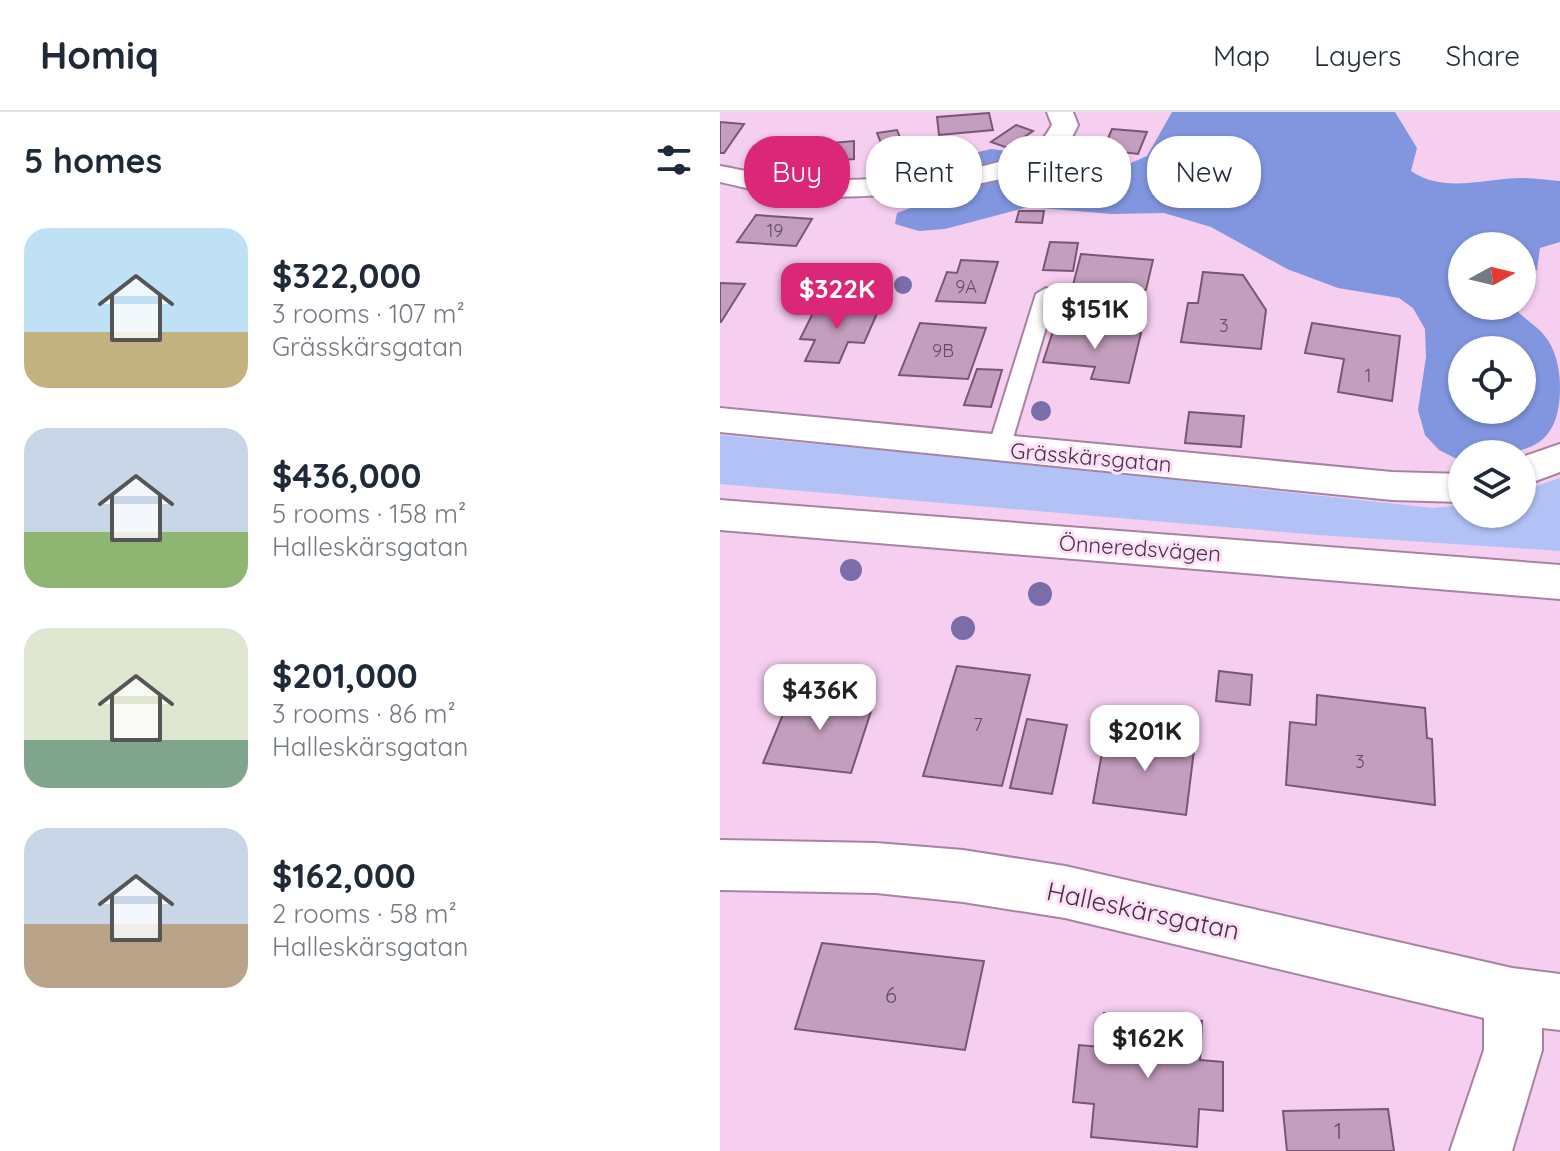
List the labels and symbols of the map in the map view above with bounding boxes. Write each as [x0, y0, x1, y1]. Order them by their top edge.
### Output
house number: 19 [767, 219, 783, 242]
north arrow [1448, 232, 1536, 320]
pin: $322K [781, 263, 893, 331]
house number: 9A [955, 275, 977, 298]
pin: $151K [1039, 283, 1151, 351]
house number: 3 [1219, 314, 1229, 337]
house number: 9B [932, 339, 954, 362]
house number: 1 [1365, 364, 1371, 387]
street label: Grässkärsgatan [1009, 436, 1173, 478]
street label: Önneredsvägen [1058, 528, 1222, 568]
pin: $436K [764, 664, 876, 732]
pin: $201K [1089, 705, 1201, 773]
house number: 7 [973, 713, 983, 736]
house number: 3 [1355, 750, 1365, 773]
street label: Halleskärsgatan [1044, 874, 1243, 947]
house number: 6 [885, 981, 897, 1009]
pin: $162K [1092, 1012, 1204, 1080]
house number: 1 [1334, 1117, 1342, 1145]

